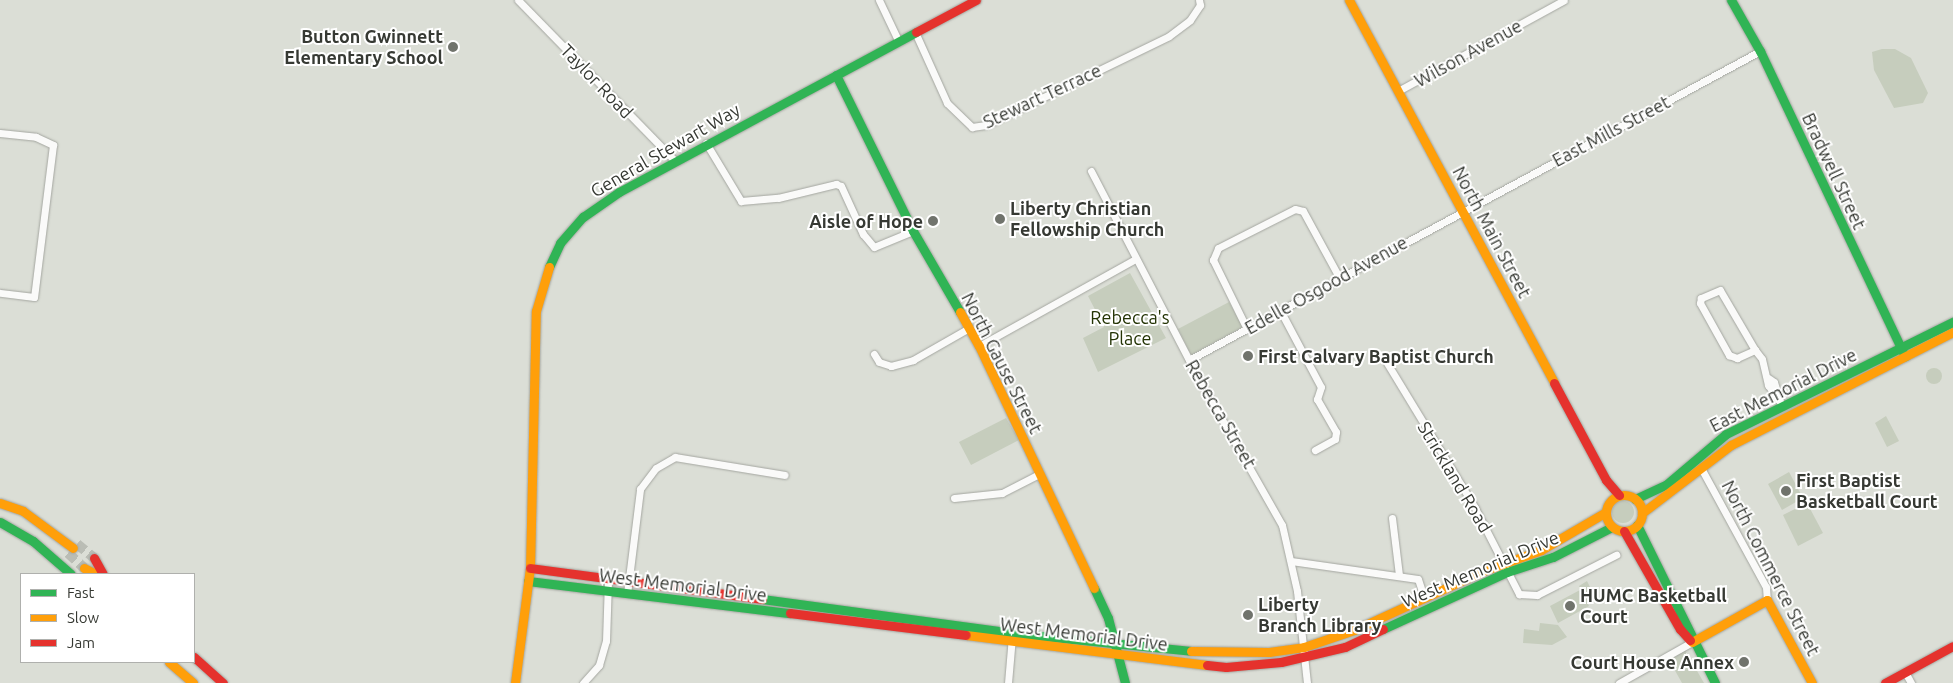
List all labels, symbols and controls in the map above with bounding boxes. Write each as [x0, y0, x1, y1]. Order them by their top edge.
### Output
street label: Wilson Avenue [1411, 15, 1525, 91]
place label: Button Gwinnett Elementary School [284, 26, 443, 68]
street label: Taylor Road [556, 39, 638, 123]
marker: Button Gwinnett Elementary School [447, 41, 459, 53]
street label: Stewart Terrace [980, 59, 1104, 133]
street label: East Mills Street [1549, 91, 1673, 171]
street label: General Stewart Way [587, 98, 743, 202]
street label: Bradwell Street [1798, 109, 1870, 233]
street label: North Main Street [1448, 163, 1536, 301]
place label: Liberty Christian Fellowship Church [1010, 198, 1164, 240]
place label: Aisle of Hope [809, 210, 923, 232]
marker: Liberty Christian Fellowship Church [994, 213, 1006, 225]
marker: Aisle of Hope [927, 215, 939, 227]
street label: Edelle Osgood Avenue [1241, 231, 1411, 339]
street label: North Gause Street [957, 289, 1047, 437]
park label: Rebecca's Place [1090, 307, 1170, 350]
street label: East Memorial Drive [1706, 344, 1860, 436]
place label: First Calvary Baptist Church [1258, 345, 1494, 367]
marker: First Calvary Baptist Church [1242, 350, 1254, 362]
street label: Rebecca Street [1181, 356, 1261, 472]
street label: Strickland Road [1413, 418, 1497, 536]
place label: First Baptist Basketball Court [1796, 470, 1937, 512]
street label: North Commerce Street [1717, 477, 1825, 659]
marker: First Baptist Basketball Court [1780, 485, 1792, 497]
street label: West Memorial Drive [1398, 526, 1562, 612]
street label: West Memorial Drive [598, 564, 768, 606]
legend [20, 573, 195, 663]
text: Fast [67, 584, 94, 601]
place label: HUMC Basketball Court [1580, 585, 1727, 628]
place label: Liberty Branch Library [1258, 594, 1381, 636]
marker: HUMC Basketball Court [1564, 600, 1576, 612]
text: Slow [67, 609, 99, 626]
marker: Liberty Branch Library [1242, 609, 1254, 621]
street label: West Memorial Drive [999, 613, 1169, 655]
text: Jam [67, 634, 95, 651]
place label: Court House Annex [1570, 651, 1734, 673]
marker: Court House Annex [1738, 656, 1750, 668]

